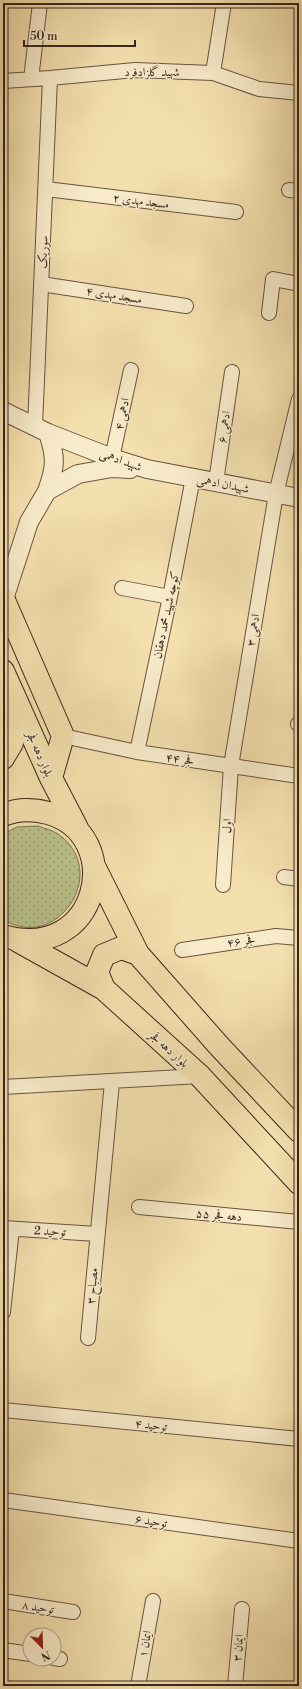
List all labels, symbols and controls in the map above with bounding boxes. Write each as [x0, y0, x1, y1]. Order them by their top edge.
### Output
scale bar [24, 22, 135, 48]
text: 50 m [30, 29, 58, 44]
street label: شهید گلزادفرد [124, 64, 180, 80]
street label: مسجد مهدی ۲ [112, 191, 170, 212]
street label: سوریک [35, 235, 52, 269]
street label: مسجد مهدی ۴ [85, 284, 143, 307]
street label: ادهمی ۴ [112, 396, 134, 432]
street label: ادهمی ۶ [215, 410, 235, 444]
street label: شهید ادهمی [97, 446, 144, 476]
street label: شهیدان ادهمی [195, 472, 250, 498]
street label: کوچه شهید محمد دهقان [150, 570, 184, 660]
street label: ادهمی ۳ [244, 612, 264, 647]
street label: بلوار دهه فجر [22, 727, 56, 780]
street label: فجر ۴۴ [165, 750, 195, 769]
street label: اول [220, 818, 236, 834]
street label: فجر ۴۶ [226, 932, 256, 951]
street label: بلوار دهه فجر [144, 1026, 192, 1071]
street label: دهه فجر ۵۵ [195, 1206, 243, 1225]
street label: توحید 2 [34, 1223, 67, 1240]
street label: مصباح ۳ [83, 1267, 105, 1305]
street label: توحید ۴ [134, 1416, 169, 1435]
street label: توحید ۶ [134, 1512, 169, 1531]
street label: توحید ۸ [21, 1598, 56, 1618]
north arrow [22, 1627, 62, 1667]
street label: ایمان ۱ [136, 1629, 155, 1659]
street label: ایمان ۳ [230, 1634, 247, 1662]
text: N [39, 1647, 52, 1664]

